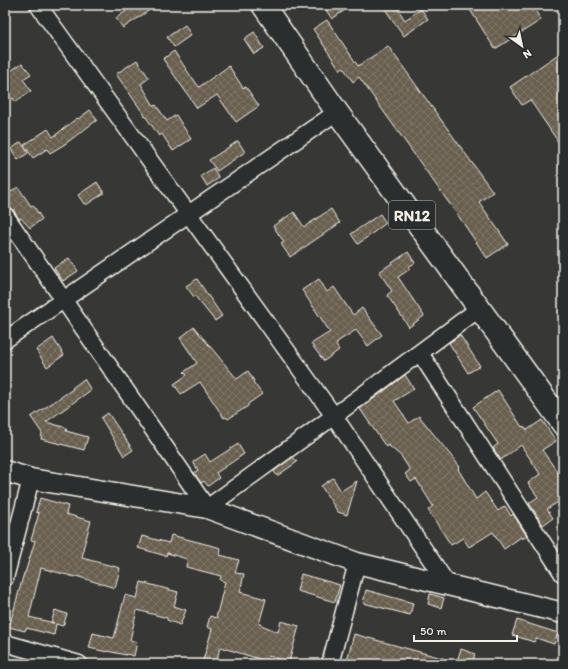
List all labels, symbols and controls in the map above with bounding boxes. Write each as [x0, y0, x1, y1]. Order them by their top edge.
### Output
north arrow [502, 26, 542, 66]
text: N [521, 46, 534, 61]
road number: RN12 [389, 201, 435, 229]
scale bar [414, 617, 517, 643]
text: 50 m [420, 624, 446, 638]

